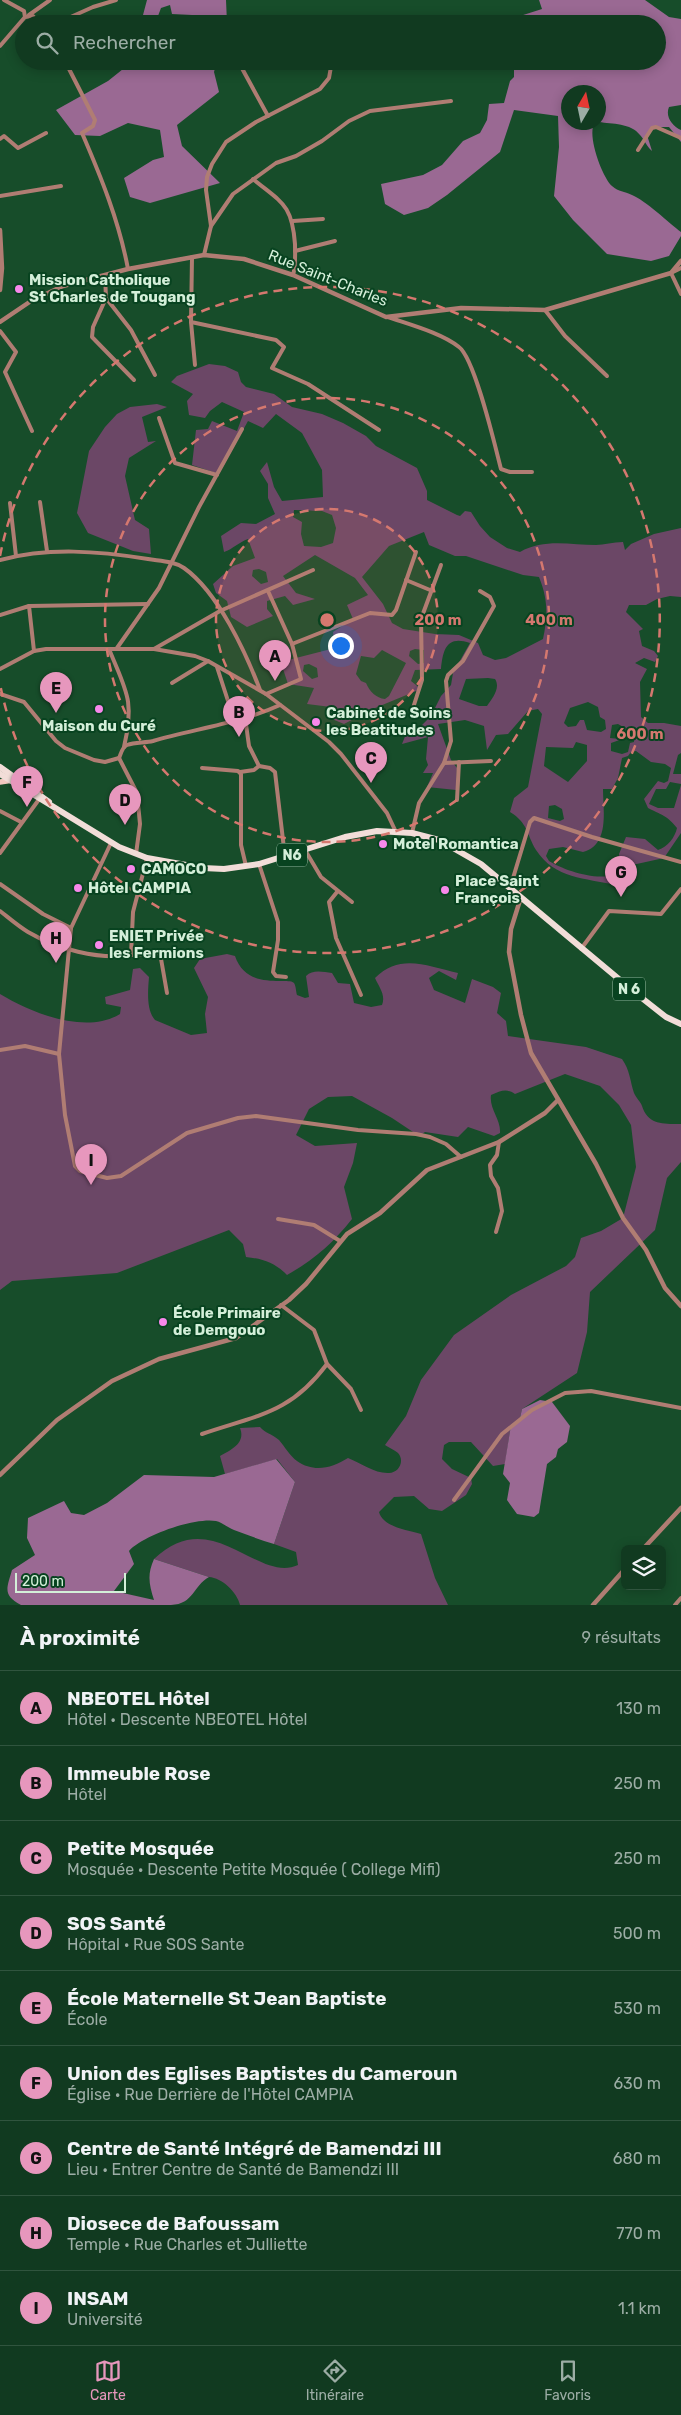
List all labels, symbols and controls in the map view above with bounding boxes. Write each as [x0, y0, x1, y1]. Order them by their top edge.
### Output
search box [15, 15, 666, 70]
icon: search [33, 29, 61, 57]
text: Rechercher [73, 31, 176, 54]
north arrow [561, 85, 606, 130]
street label: Rue Saint-Charles [266, 246, 391, 310]
place label: Mission Catholique St Charles de Tougang [29, 271, 195, 306]
marker: Mission Catholique St Charles de Tougang [13, 283, 25, 295]
centre of rings [318, 611, 336, 629]
text: 200 m [414, 611, 462, 629]
text: 400 m [525, 611, 573, 629]
your location [328, 633, 354, 659]
pin: A [259, 640, 291, 681]
pin: E [40, 672, 72, 713]
pin: B [223, 696, 255, 737]
marker: Maison du Curé [93, 703, 105, 715]
place label: Cabinet de Soins les Beatitudes [326, 704, 451, 739]
marker: Cabinet de Soins les Beatitudes [310, 716, 322, 728]
place label: Maison du Curé [42, 717, 156, 735]
text: 600 m [616, 725, 664, 743]
pin: C [355, 742, 387, 783]
pin: F [11, 766, 43, 807]
pin: D [109, 784, 141, 825]
place label: Motel Romantica [393, 835, 519, 853]
marker: Motel Romantica [377, 838, 389, 850]
road number: N6 [277, 844, 307, 866]
pin: G [605, 856, 637, 897]
place label: CAMOCO [141, 860, 206, 878]
marker: CAMOCO [125, 863, 137, 875]
place label: Place Saint François [455, 872, 539, 907]
place label: Hôtel CAMPIA [88, 879, 191, 897]
marker: Hôtel CAMPIA [72, 882, 84, 894]
marker: Place Saint François [439, 884, 451, 896]
pin: H [40, 922, 72, 963]
place label: ENIET Privée les Fermions [109, 927, 204, 962]
marker: ENIET Privée les Fermions [93, 939, 105, 951]
road number: N 6 [613, 978, 645, 1001]
pin: I [75, 1144, 107, 1185]
place label: École Primaire de Demgouo [173, 1304, 281, 1339]
marker: École Primaire de Demgouo [157, 1316, 169, 1328]
map controls [621, 1545, 666, 1590]
button: layers [621, 1545, 666, 1590]
scale bar [15, 1570, 126, 1593]
text: 200 m [22, 1573, 64, 1590]
text: À proximité [20, 1625, 140, 1650]
text: 9 résultats [582, 1628, 661, 1647]
text: NBEOTEL Hôtel [67, 1687, 210, 1710]
text: A [30, 1699, 42, 1718]
text: 130 m [616, 1699, 661, 1718]
text: Hôtel · Descente NBEOTEL Hôtel [67, 1710, 308, 1729]
text: Immeuble Rose [67, 1762, 211, 1785]
text: B [30, 1774, 42, 1793]
text: 250 m [614, 1774, 661, 1793]
text: Hôtel [67, 1785, 107, 1804]
text: Petite Mosquée [67, 1837, 214, 1860]
text: C [30, 1849, 42, 1868]
text: 250 m [614, 1849, 661, 1868]
text: Mosquée · Descente Petite Mosquée ( College Mifi) [67, 1860, 440, 1879]
text: SOS Santé [67, 1912, 166, 1935]
text: D [30, 1924, 42, 1943]
text: 500 m [613, 1924, 661, 1943]
text: Hôpital · Rue SOS Sante [67, 1935, 244, 1954]
text: École Maternelle St Jean Baptiste [67, 1987, 387, 2010]
text: E [31, 1999, 41, 2018]
text: 530 m [614, 1999, 661, 2018]
text: École [67, 2010, 107, 2029]
text: Union des Eglises Baptistes du Cameroun [67, 2062, 458, 2085]
text: F [31, 2074, 41, 2093]
text: 630 m [613, 2074, 661, 2093]
text: Église · Rue Derrière de l'Hôtel CAMPIA [67, 2085, 354, 2104]
text: Centre de Santé Intégré de Bamendzi III [67, 2137, 442, 2160]
text: G [30, 2149, 42, 2168]
text: 680 m [613, 2149, 661, 2168]
text: Lieu · Entrer Centre de Santé de Bamendzi III [67, 2160, 399, 2179]
text: Diosece de Bafoussam [67, 2212, 280, 2235]
text: H [30, 2224, 42, 2243]
text: 770 m [616, 2224, 661, 2243]
text: Temple · Rue Charles et Julliette [67, 2235, 307, 2254]
text: INSAM [67, 2287, 129, 2310]
text: I [33, 2299, 39, 2318]
text: 1.1 km [618, 2299, 661, 2318]
text: Université [67, 2310, 143, 2329]
tab: Carte [90, 2357, 126, 2404]
tab: Itinéraire [306, 2357, 364, 2404]
tab: Favoris [544, 2357, 591, 2404]

